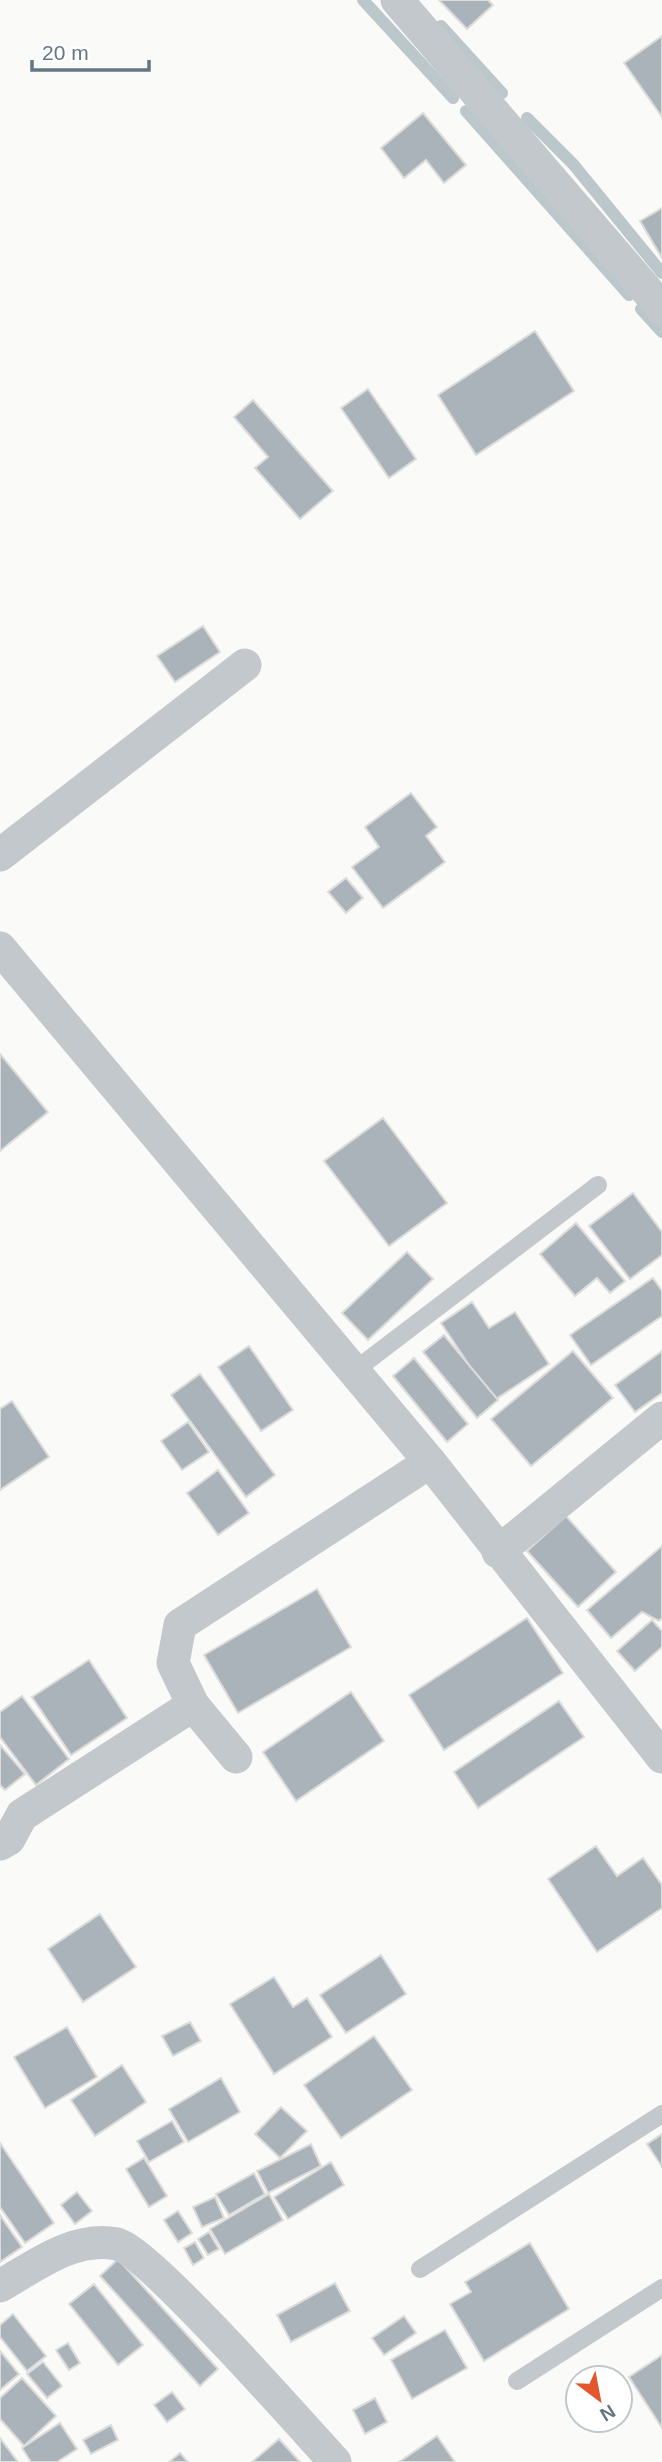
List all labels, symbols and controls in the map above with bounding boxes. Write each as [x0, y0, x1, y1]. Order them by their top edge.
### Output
scale bar [32, 28, 149, 72]
text: 20 m [42, 41, 89, 64]
north arrow [564, 2364, 634, 2434]
text: N [596, 2400, 619, 2426]

